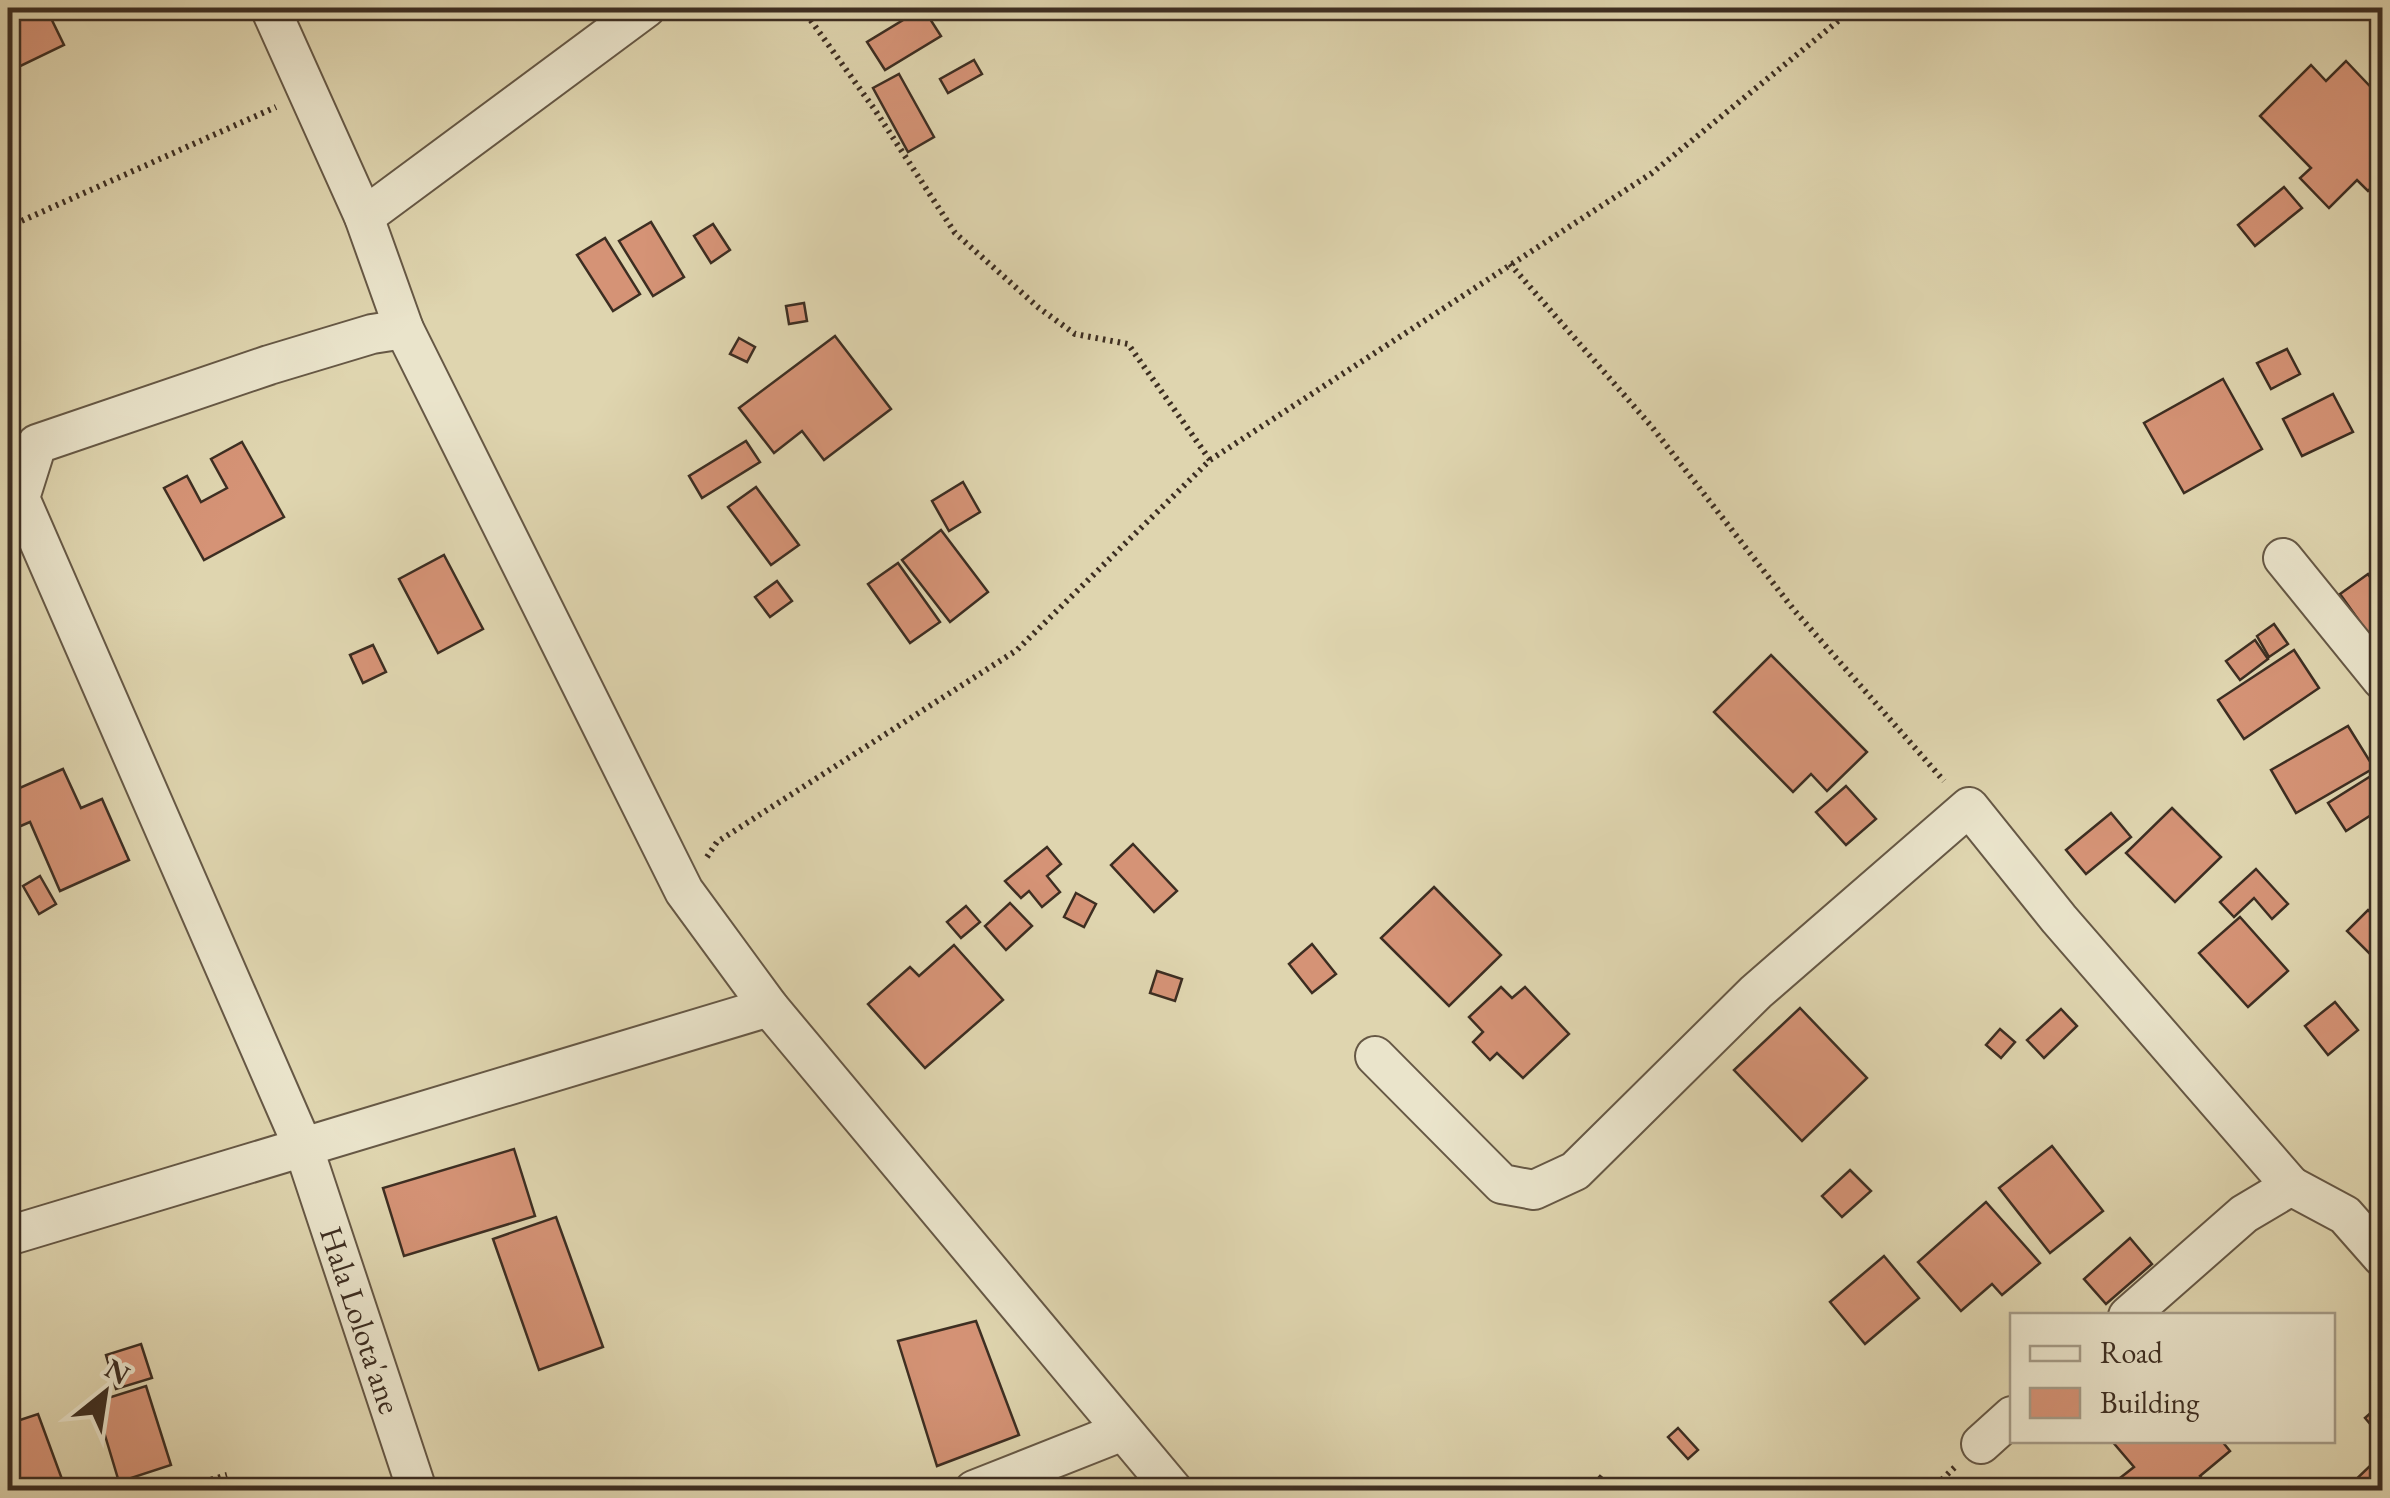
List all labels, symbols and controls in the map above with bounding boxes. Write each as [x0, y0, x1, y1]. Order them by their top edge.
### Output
street label: Hala Lolota'ane [310, 1221, 411, 1419]
legend [2010, 1313, 2335, 1443]
text: Road [2100, 1333, 2164, 1372]
north arrow [55, 1343, 155, 1443]
text: N [99, 1350, 137, 1393]
text: Building [2100, 1383, 2200, 1422]

